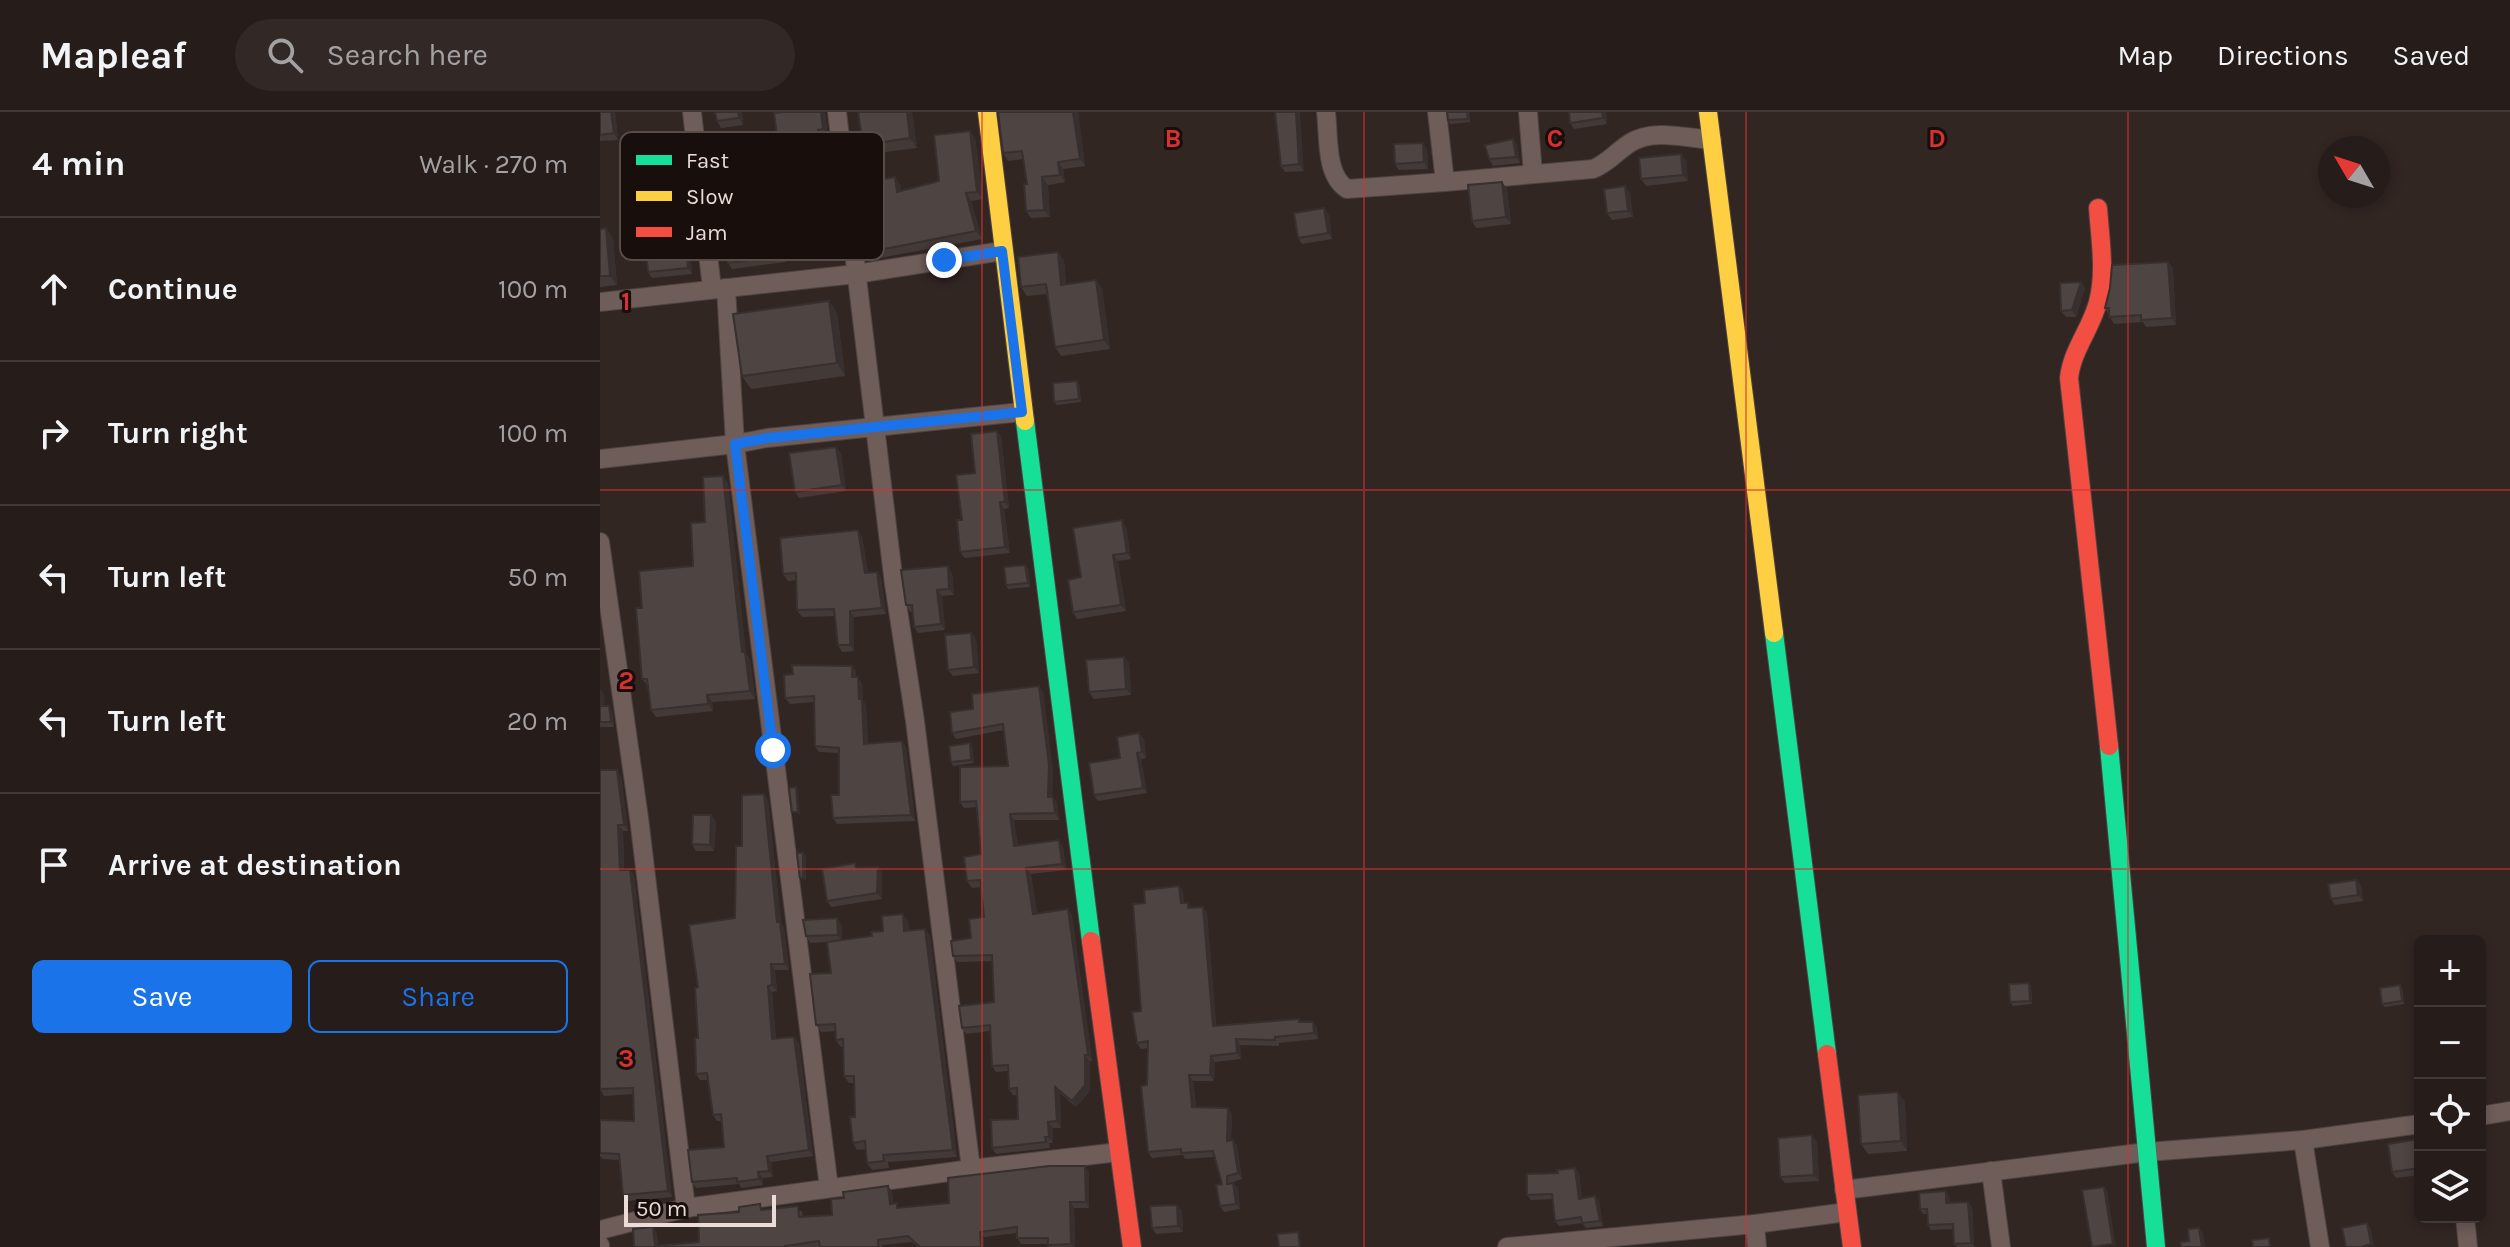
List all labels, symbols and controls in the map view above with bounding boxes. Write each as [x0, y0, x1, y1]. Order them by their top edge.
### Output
search box [235, 19, 795, 91]
text: Mapleaf [40, 33, 187, 78]
icon: search [263, 33, 307, 77]
text: Search here [327, 37, 488, 73]
text: Map [2118, 39, 2173, 72]
text: Directions [2217, 39, 2349, 72]
text: Saved [2393, 39, 2470, 72]
text: B [1165, 123, 1181, 154]
text: C [1547, 123, 1563, 154]
text: D [1928, 123, 1946, 154]
legend [620, 132, 884, 260]
north arrow [2318, 136, 2390, 208]
text: 4 min [32, 144, 125, 184]
text: Fast [686, 148, 729, 174]
text: Walk · 270 m [419, 149, 568, 180]
text: Slow [686, 184, 733, 210]
text: Jam [686, 220, 728, 246]
route end [926, 242, 962, 278]
icon: ahead [32, 267, 76, 311]
text: Continue [108, 271, 238, 307]
text: 100 m [498, 274, 568, 305]
text: 1 [621, 286, 631, 317]
icon: right [32, 411, 76, 455]
text: Turn right [108, 415, 248, 451]
text: 100 m [498, 418, 568, 449]
icon: left [32, 555, 76, 599]
text: Turn left [108, 559, 226, 595]
text: 50 m [507, 562, 568, 593]
text: 2 [618, 665, 634, 696]
icon: left [32, 699, 76, 743]
text: Turn left [108, 703, 226, 739]
text: 20 m [507, 706, 568, 737]
route start [755, 732, 791, 768]
icon: arrive [32, 843, 76, 887]
text: Arrive at destination [108, 847, 402, 883]
map controls [2414, 935, 2486, 1223]
button: + [2414, 935, 2486, 1007]
button: Save [32, 960, 292, 1033]
button: Share [308, 960, 568, 1033]
button: − [2414, 1007, 2486, 1079]
text: 3 [618, 1043, 634, 1074]
button: locate [2414, 1079, 2486, 1151]
button: layers [2414, 1151, 2486, 1223]
scale bar [624, 1191, 776, 1227]
text: 50 m [636, 1196, 687, 1222]

